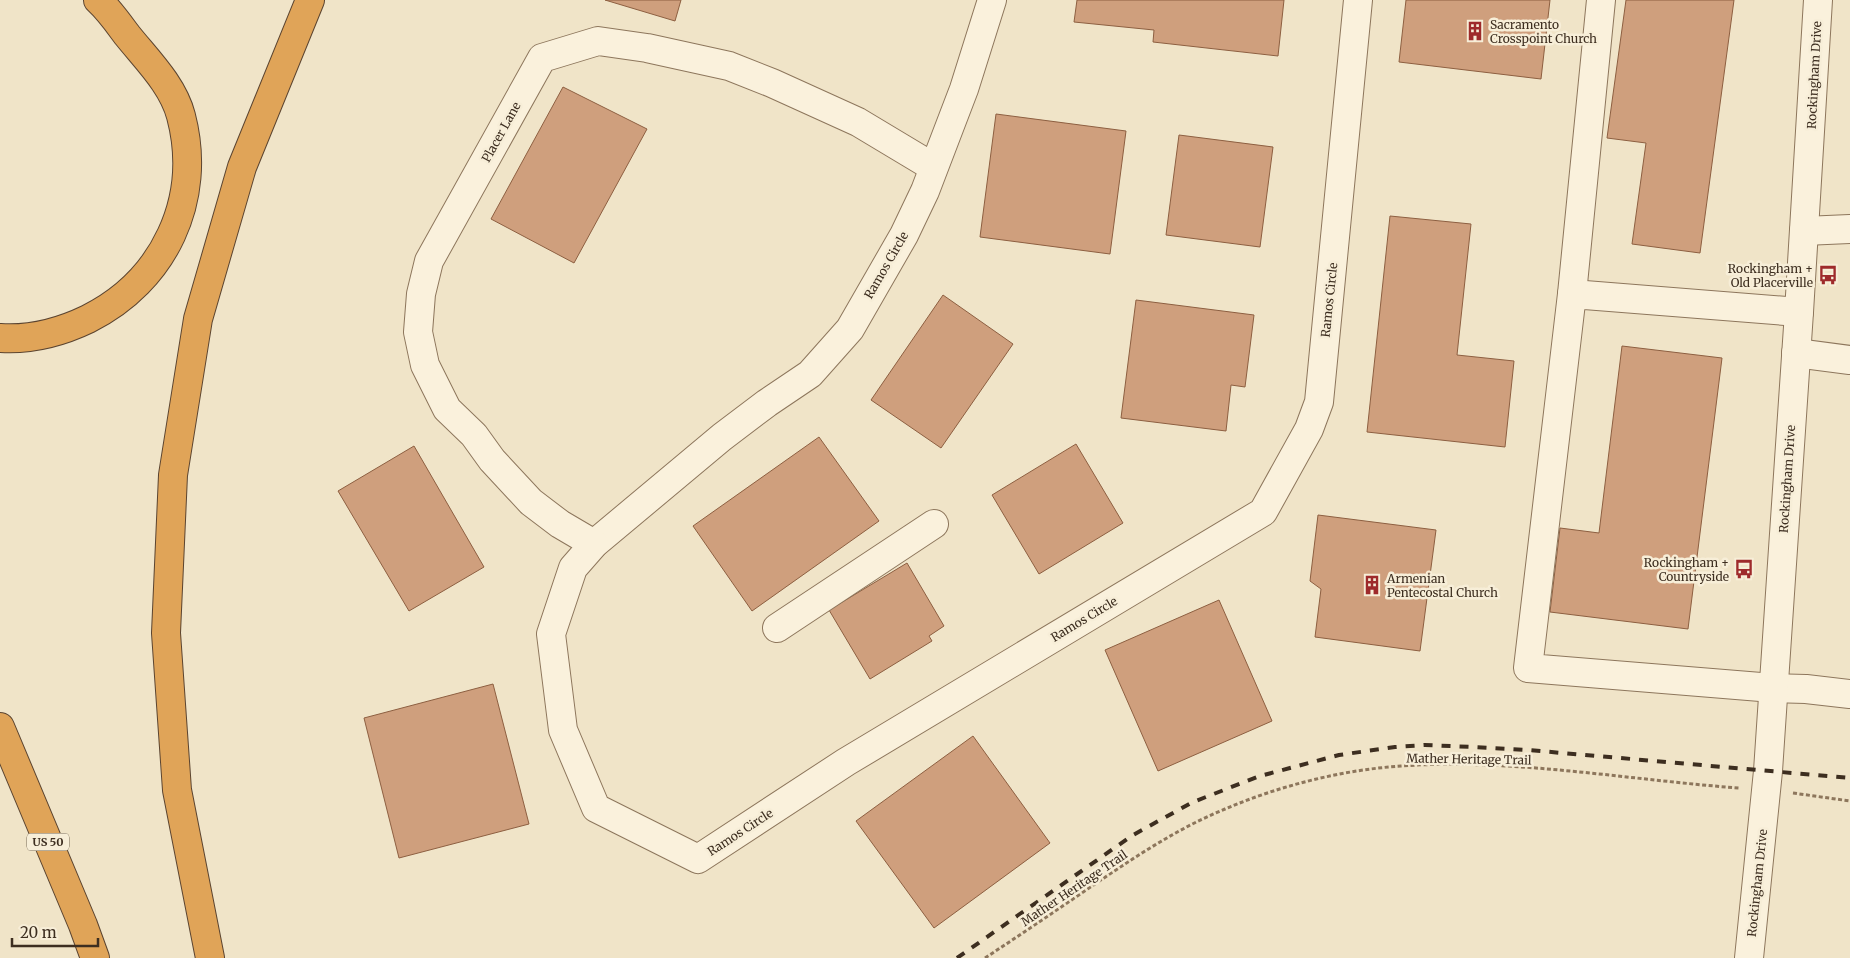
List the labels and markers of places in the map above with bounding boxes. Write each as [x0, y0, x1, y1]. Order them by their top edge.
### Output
place label: Sacramento Crosspoint Church [1490, 17, 1597, 46]
building icon: Sacramento Crosspoint Church [1464, 20, 1486, 42]
place label: Rockingham + Old Placerville [1728, 261, 1813, 290]
bus stop icon: Rockingham + Old Placerville [1817, 264, 1839, 286]
place label: Rockingham + Countryside [1644, 555, 1729, 584]
bus stop icon: Rockingham + Countryside [1733, 558, 1755, 580]
place label: Armenian Pentecostal Church [1386, 571, 1498, 600]
building icon: Armenian Pentecostal Church [1361, 574, 1383, 596]

